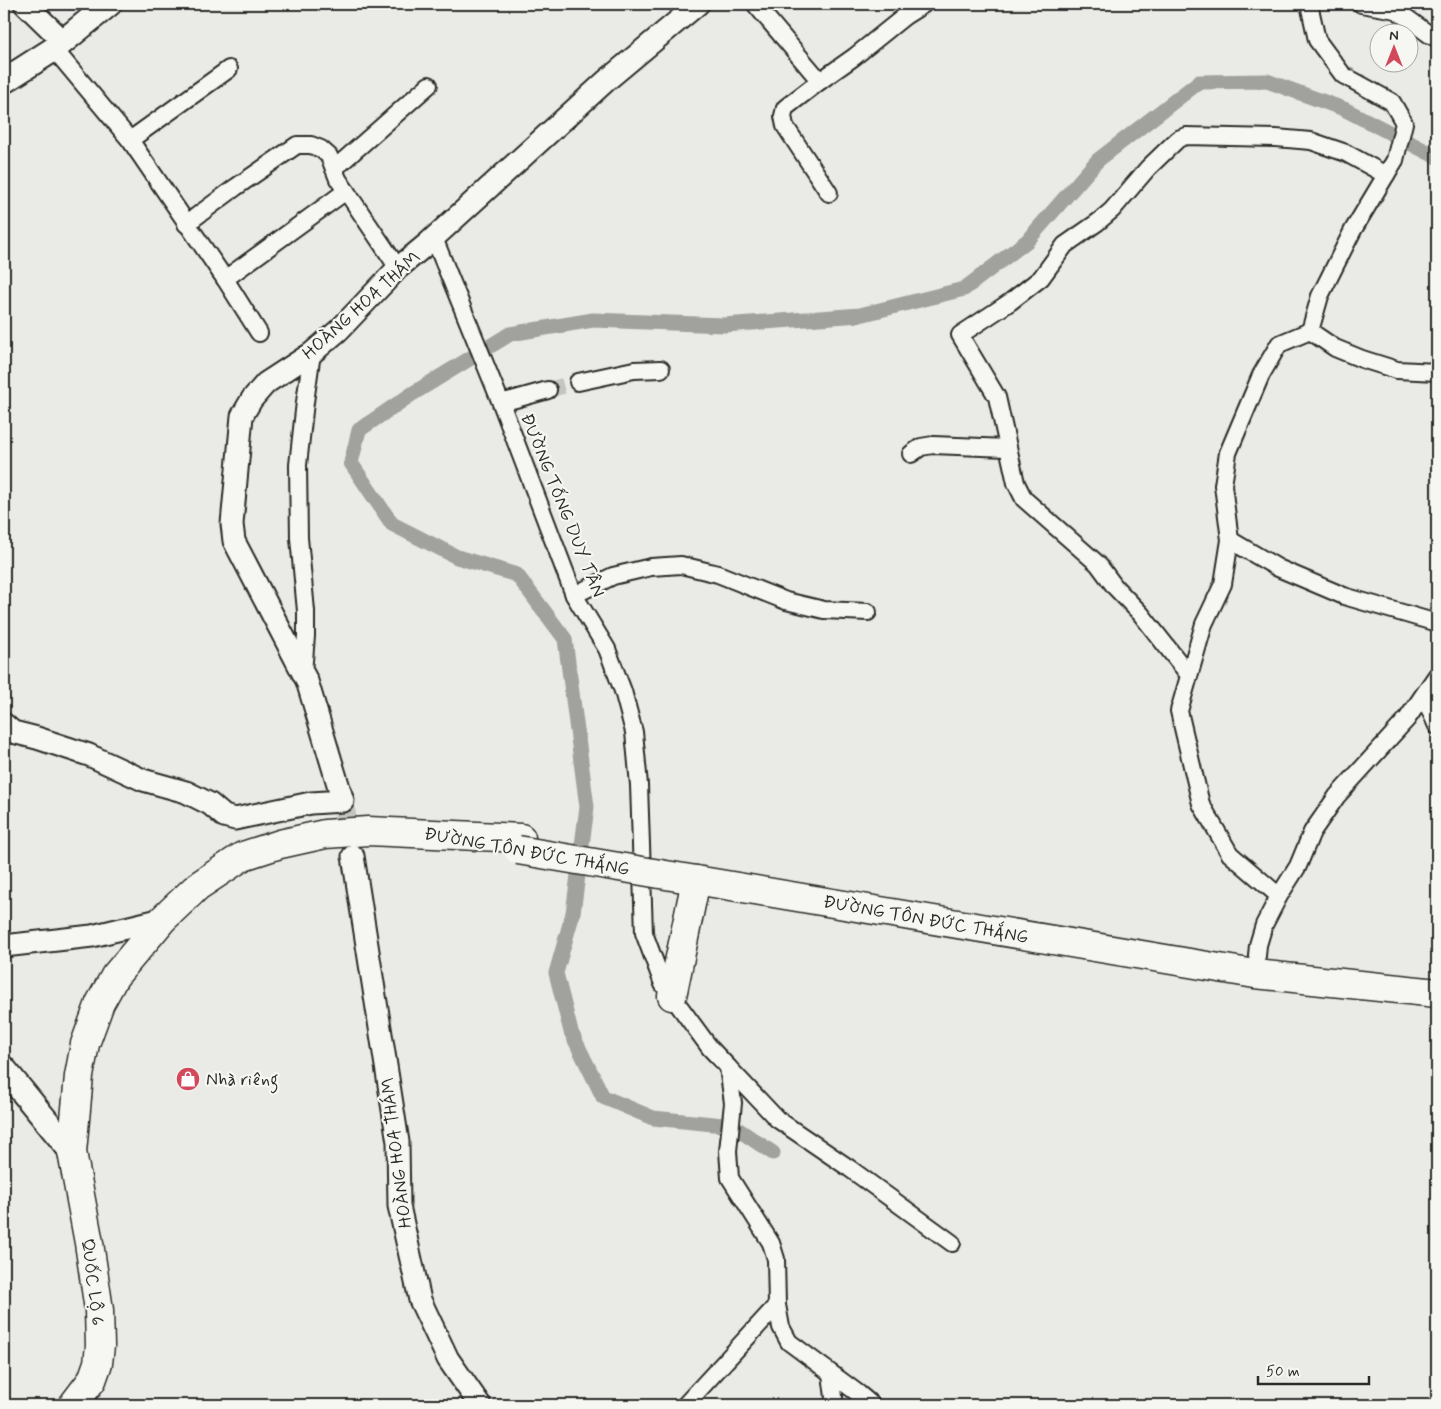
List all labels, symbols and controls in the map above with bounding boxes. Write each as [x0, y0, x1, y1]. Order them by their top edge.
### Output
north arrow [1368, 22, 1418, 72]
text: N [1389, 27, 1399, 45]
street label: HOÀNG HOA THÁM [297, 246, 426, 365]
street label: ĐƯỜNG TỐNG DUY TÂN [514, 410, 610, 601]
street label: ĐƯỜNG TÔN ĐỨC THẮNG [422, 821, 632, 882]
street label: ĐƯỜNG TÔN ĐỨC THẮNG [821, 889, 1031, 950]
shop icon: Nhà riêng [175, 1066, 201, 1092]
place label: Nhà riêng [206, 1068, 278, 1094]
street label: HOÀNG HOA THÁM [376, 1076, 418, 1230]
street label: QUỐC LỘ 6 [75, 1237, 109, 1327]
scale bar [1258, 1354, 1370, 1386]
text: 50 m [1266, 1362, 1300, 1382]

